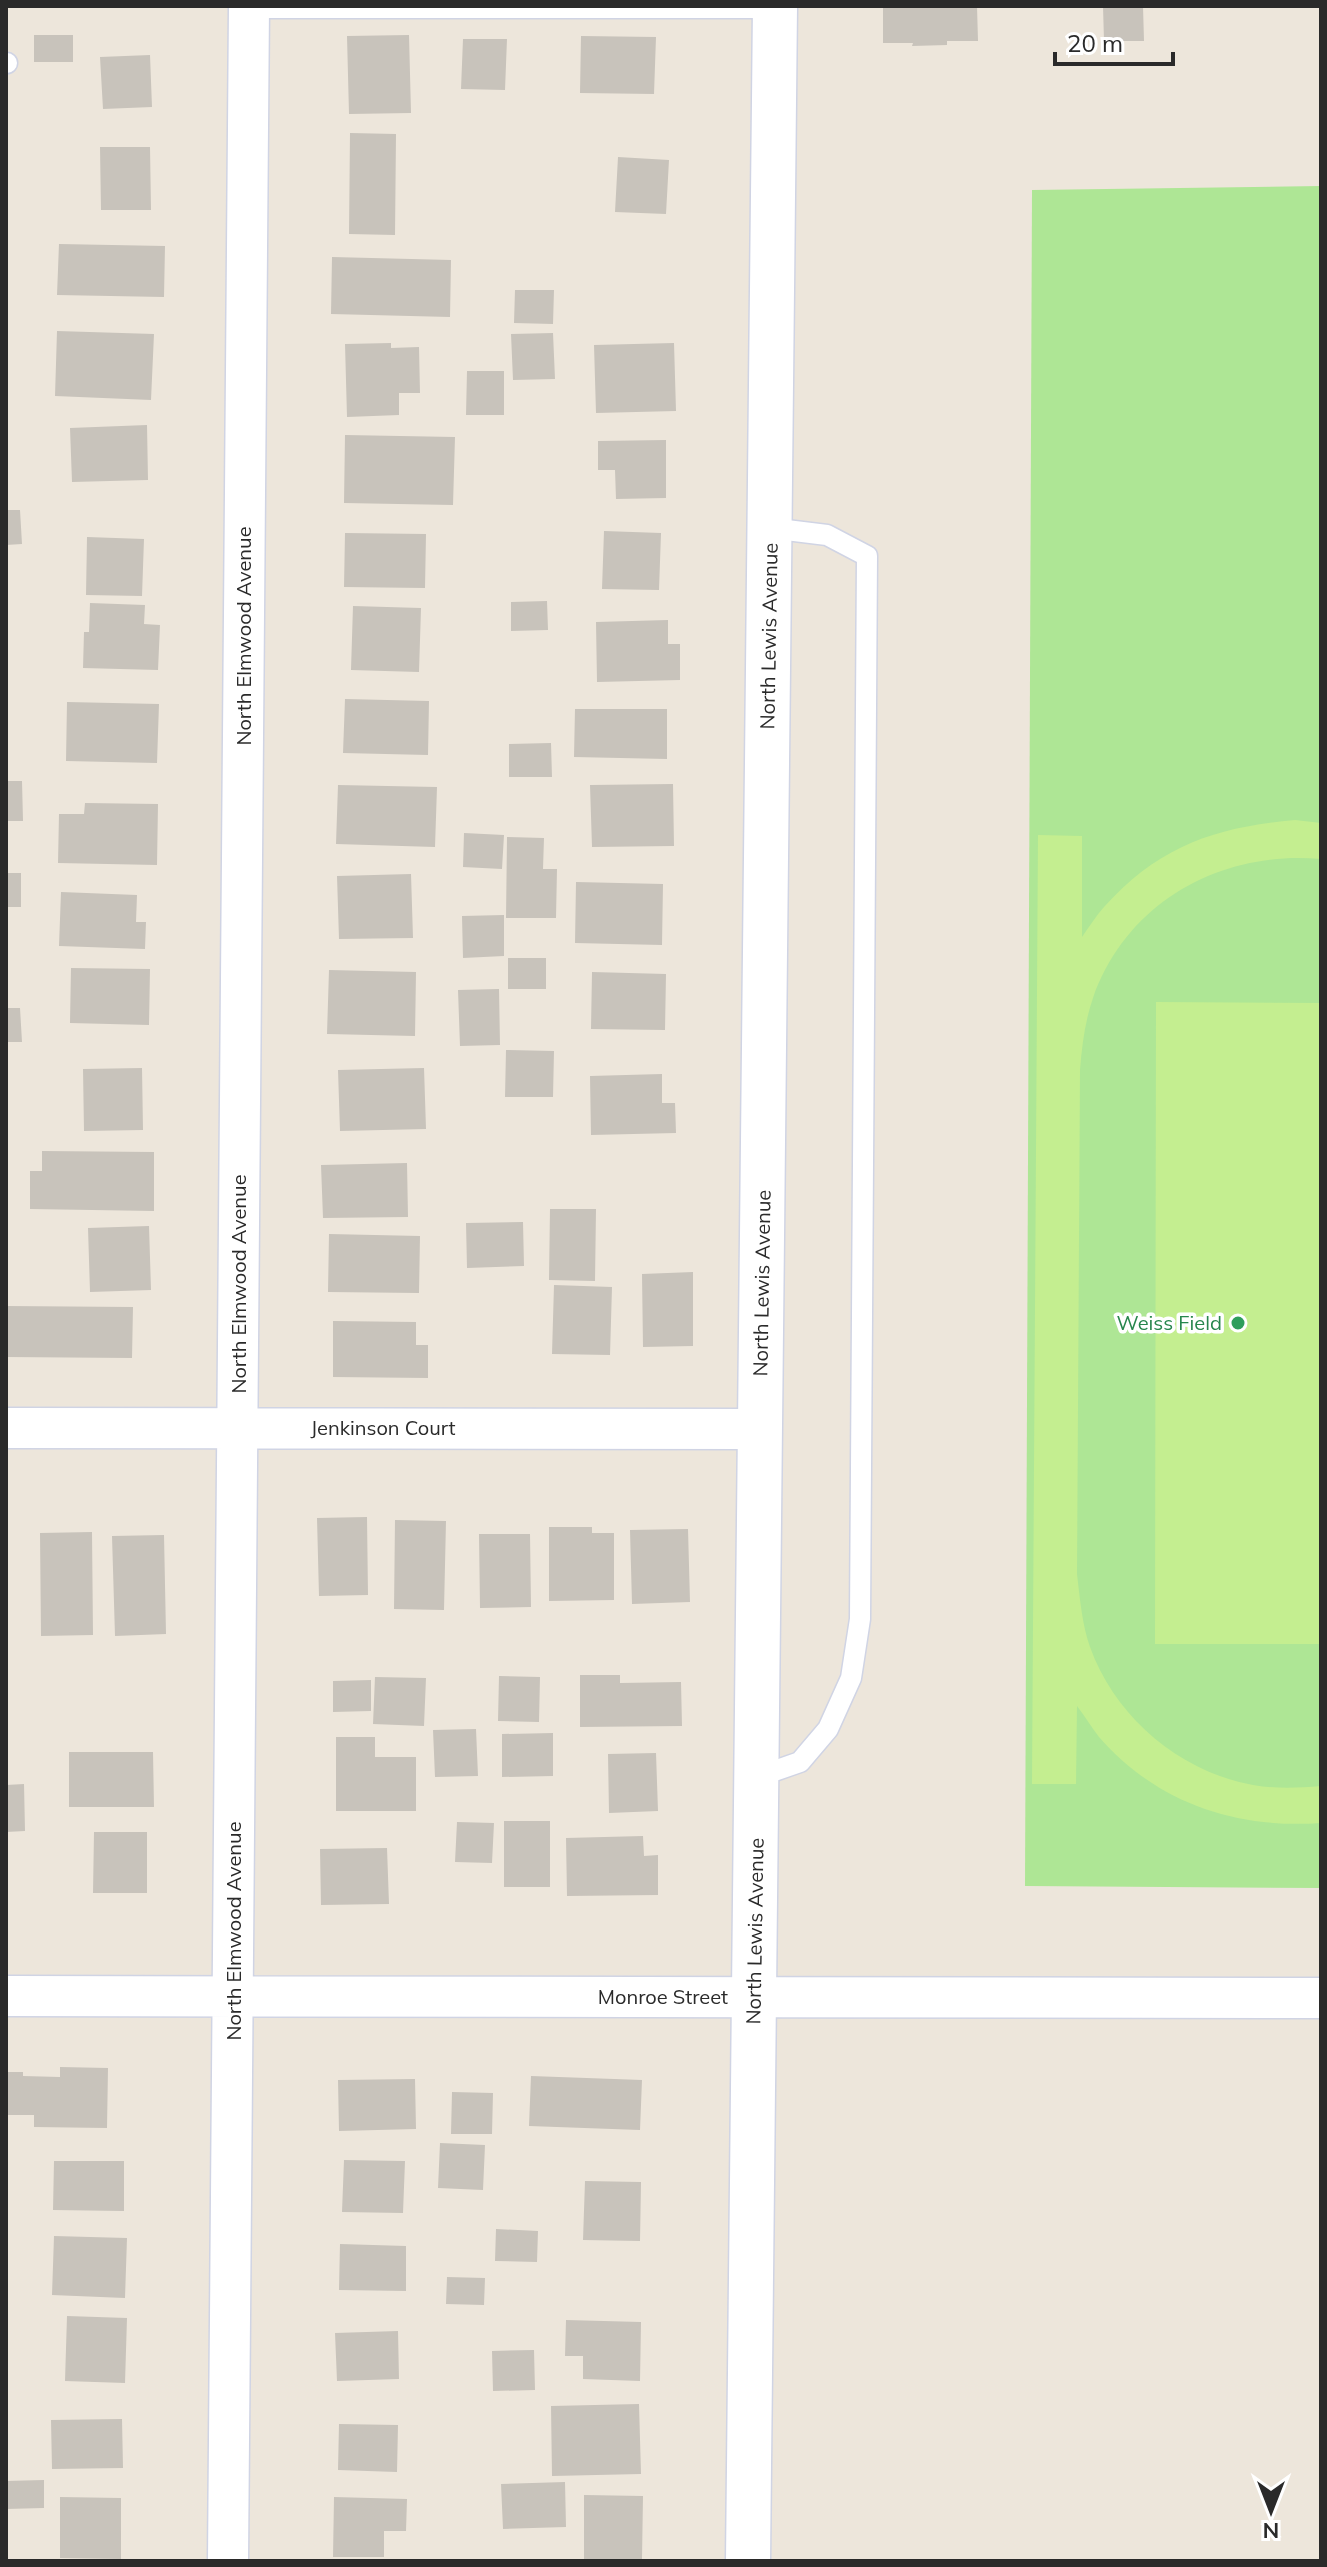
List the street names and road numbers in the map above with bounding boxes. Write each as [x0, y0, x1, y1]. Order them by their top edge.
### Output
street label: North Elmwood Avenue [231, 526, 256, 746]
street label: North Lewis Avenue [754, 542, 783, 729]
street label: North Elmwood Avenue [226, 1174, 251, 1394]
street label: North Lewis Avenue [747, 1189, 776, 1376]
street label: Jenkinson Court [311, 1415, 455, 1440]
street label: North Elmwood Avenue [221, 1821, 246, 2041]
street label: North Lewis Avenue [740, 1837, 769, 2024]
street label: Monroe Street [598, 1984, 728, 2009]

